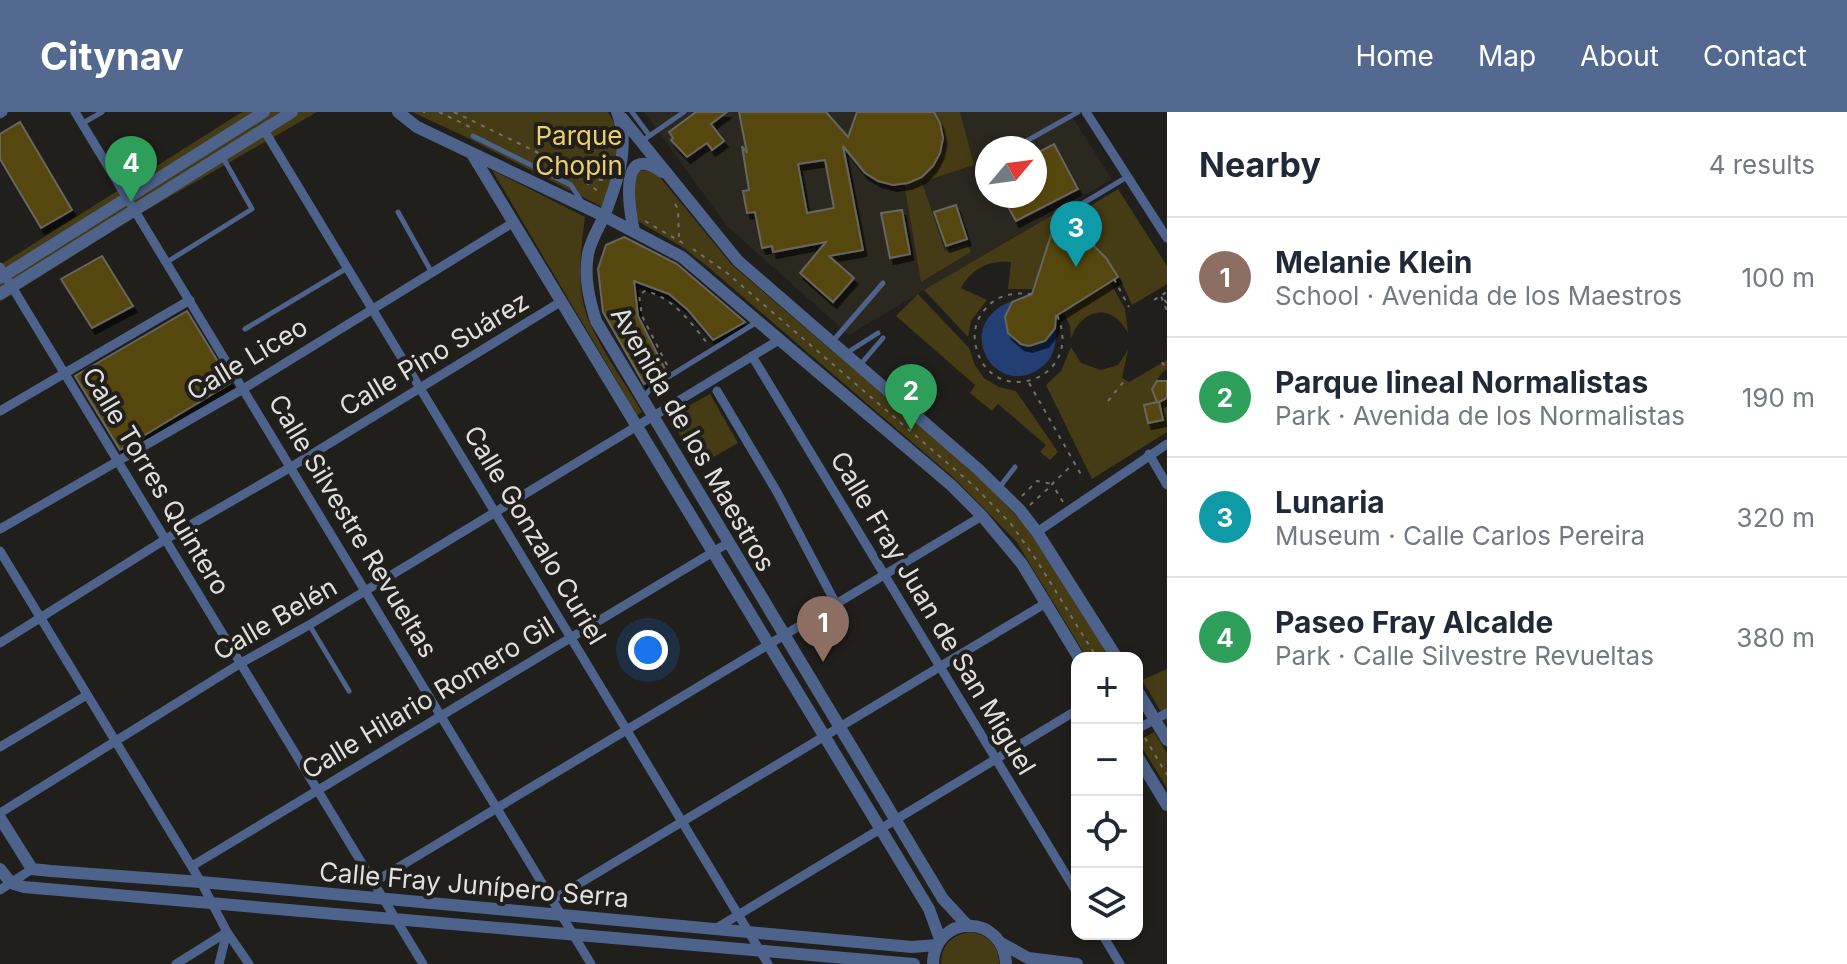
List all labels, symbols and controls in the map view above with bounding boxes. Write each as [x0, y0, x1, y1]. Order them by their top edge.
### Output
text: Citynav [40, 33, 184, 79]
text: Home [1355, 39, 1434, 73]
text: Map [1478, 39, 1536, 73]
text: About [1580, 39, 1659, 73]
text: Contact [1703, 39, 1807, 73]
park label: Parque Chopin [535, 120, 623, 181]
pin: 4 [105, 136, 157, 202]
north arrow [975, 136, 1047, 208]
text: Nearby [1199, 144, 1321, 185]
text: 4 results [1709, 149, 1815, 180]
pin: 3 [1050, 201, 1102, 267]
text: Melanie Klein [1275, 244, 1473, 280]
text: 1 [1219, 262, 1231, 293]
text: 100 m [1742, 262, 1815, 293]
text: School · Avenida de los Maestros [1275, 280, 1682, 311]
street label: Calle Pino Suárez [334, 285, 534, 422]
street label: Avenida de los Maestros [605, 301, 782, 577]
street label: Calle Liceo [181, 310, 313, 407]
street label: Calle Torres Quintero [76, 361, 237, 600]
pin: 2 [885, 364, 937, 430]
text: Parque lineal Normalistas [1275, 364, 1648, 400]
text: 2 [1217, 382, 1233, 413]
text: 190 m [1742, 382, 1815, 413]
street label: Calle Silvestre Revueltas [263, 389, 444, 663]
text: Park · Avenida de los Normalistas [1275, 400, 1685, 431]
street label: Calle Gonzalo Curiel [458, 420, 613, 650]
street label: Calle Fray Juan de San Miguel [824, 446, 1042, 780]
text: Lunaria [1275, 484, 1385, 520]
text: 3 [1217, 502, 1233, 533]
text: 320 m [1737, 502, 1815, 533]
text: Museum · Calle Carlos Pereira [1275, 520, 1645, 551]
street label: Calle Belén [207, 571, 342, 666]
pin: 1 [797, 596, 849, 662]
text: Paseo Fray Alcalde [1275, 604, 1553, 640]
street label: Calle Hilario Romero Gil [296, 610, 559, 785]
text: 4 [1216, 622, 1234, 653]
text: 380 m [1736, 622, 1815, 653]
your location [628, 630, 668, 670]
text: Park · Calle Silvestre Revueltas [1275, 640, 1654, 671]
map controls [1071, 652, 1143, 940]
button: + [1071, 652, 1143, 724]
button: − [1071, 724, 1143, 796]
button: locate [1071, 796, 1143, 868]
street label: Calle Fray Junípero Serra [318, 856, 630, 913]
button: layers [1071, 868, 1143, 940]

